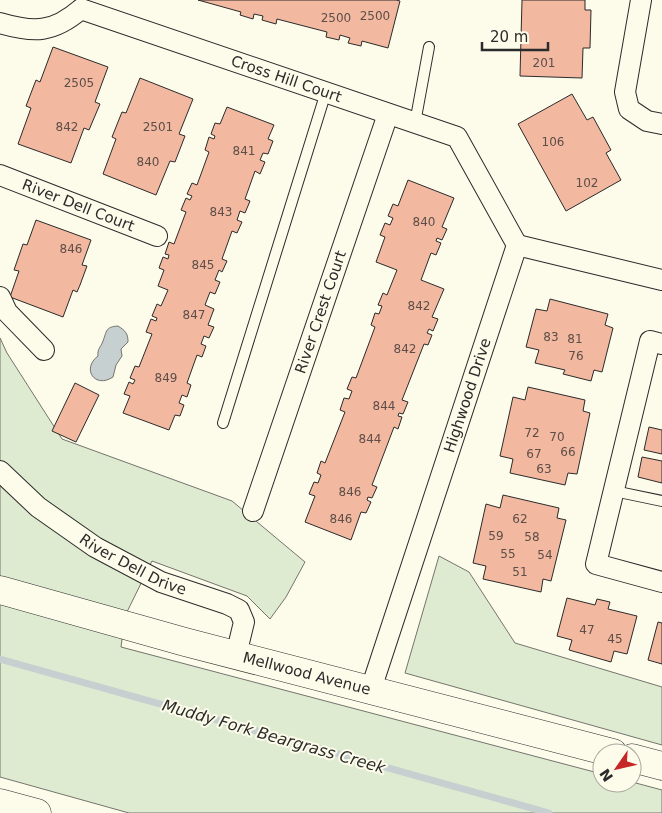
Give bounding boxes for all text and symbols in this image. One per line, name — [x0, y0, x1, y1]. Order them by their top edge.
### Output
house number: 2500 — [360, 9, 390, 23]
house number: 2500 — [321, 11, 351, 25]
scale bar — [482, 20, 548, 52]
text: 20 m — [490, 28, 528, 46]
street label: Cross Hill Court — [229, 52, 344, 106]
house number: 201 — [533, 56, 555, 70]
house number: 2505 — [64, 76, 94, 90]
house number: 842 — [56, 120, 78, 134]
house number: 2501 — [143, 120, 173, 134]
house number: 106 — [542, 135, 564, 149]
house number: 841 — [233, 144, 255, 158]
house number: 840 — [137, 155, 159, 169]
street label: River Dell Court — [20, 176, 137, 235]
house number: 102 — [576, 176, 598, 190]
house number: 843 — [210, 205, 232, 219]
house number: 840 — [413, 215, 435, 229]
house number: 846 — [60, 242, 82, 256]
street label: River Crest Court — [291, 248, 350, 376]
house number: 845 — [192, 258, 214, 272]
house number: 842 — [408, 299, 430, 313]
house number: 847 — [183, 308, 205, 322]
house number: 83 — [543, 330, 559, 344]
house number: 81 — [567, 332, 583, 346]
street label: Highwood Drive — [440, 336, 495, 455]
house number: 842 — [394, 342, 416, 356]
house number: 76 — [568, 349, 584, 363]
house number: 849 — [155, 371, 177, 385]
house number: 844 — [373, 399, 395, 413]
house number: 72 — [524, 426, 540, 440]
house number: 70 — [549, 430, 565, 444]
house number: 844 — [359, 432, 381, 446]
house number: 66 — [560, 445, 576, 459]
house number: 67 — [526, 447, 542, 461]
house number: 63 — [536, 462, 552, 476]
house number: 846 — [339, 485, 361, 499]
house number: 846 — [330, 512, 352, 526]
house number: 62 — [512, 512, 528, 526]
house number: 59 — [488, 529, 504, 543]
street label: River Dell Drive — [76, 530, 189, 599]
house number: 58 — [524, 530, 540, 544]
house number: 55 — [500, 547, 516, 561]
house number: 54 — [537, 548, 553, 562]
house number: 51 — [512, 565, 528, 579]
house number: 47 — [579, 623, 595, 637]
house number: 45 — [607, 632, 623, 646]
street label: Mellwood Avenue — [241, 648, 373, 699]
water label: Muddy Fork Beargrass Creek — [160, 696, 388, 778]
north arrow — [592, 743, 642, 793]
text: N — [596, 766, 616, 785]

